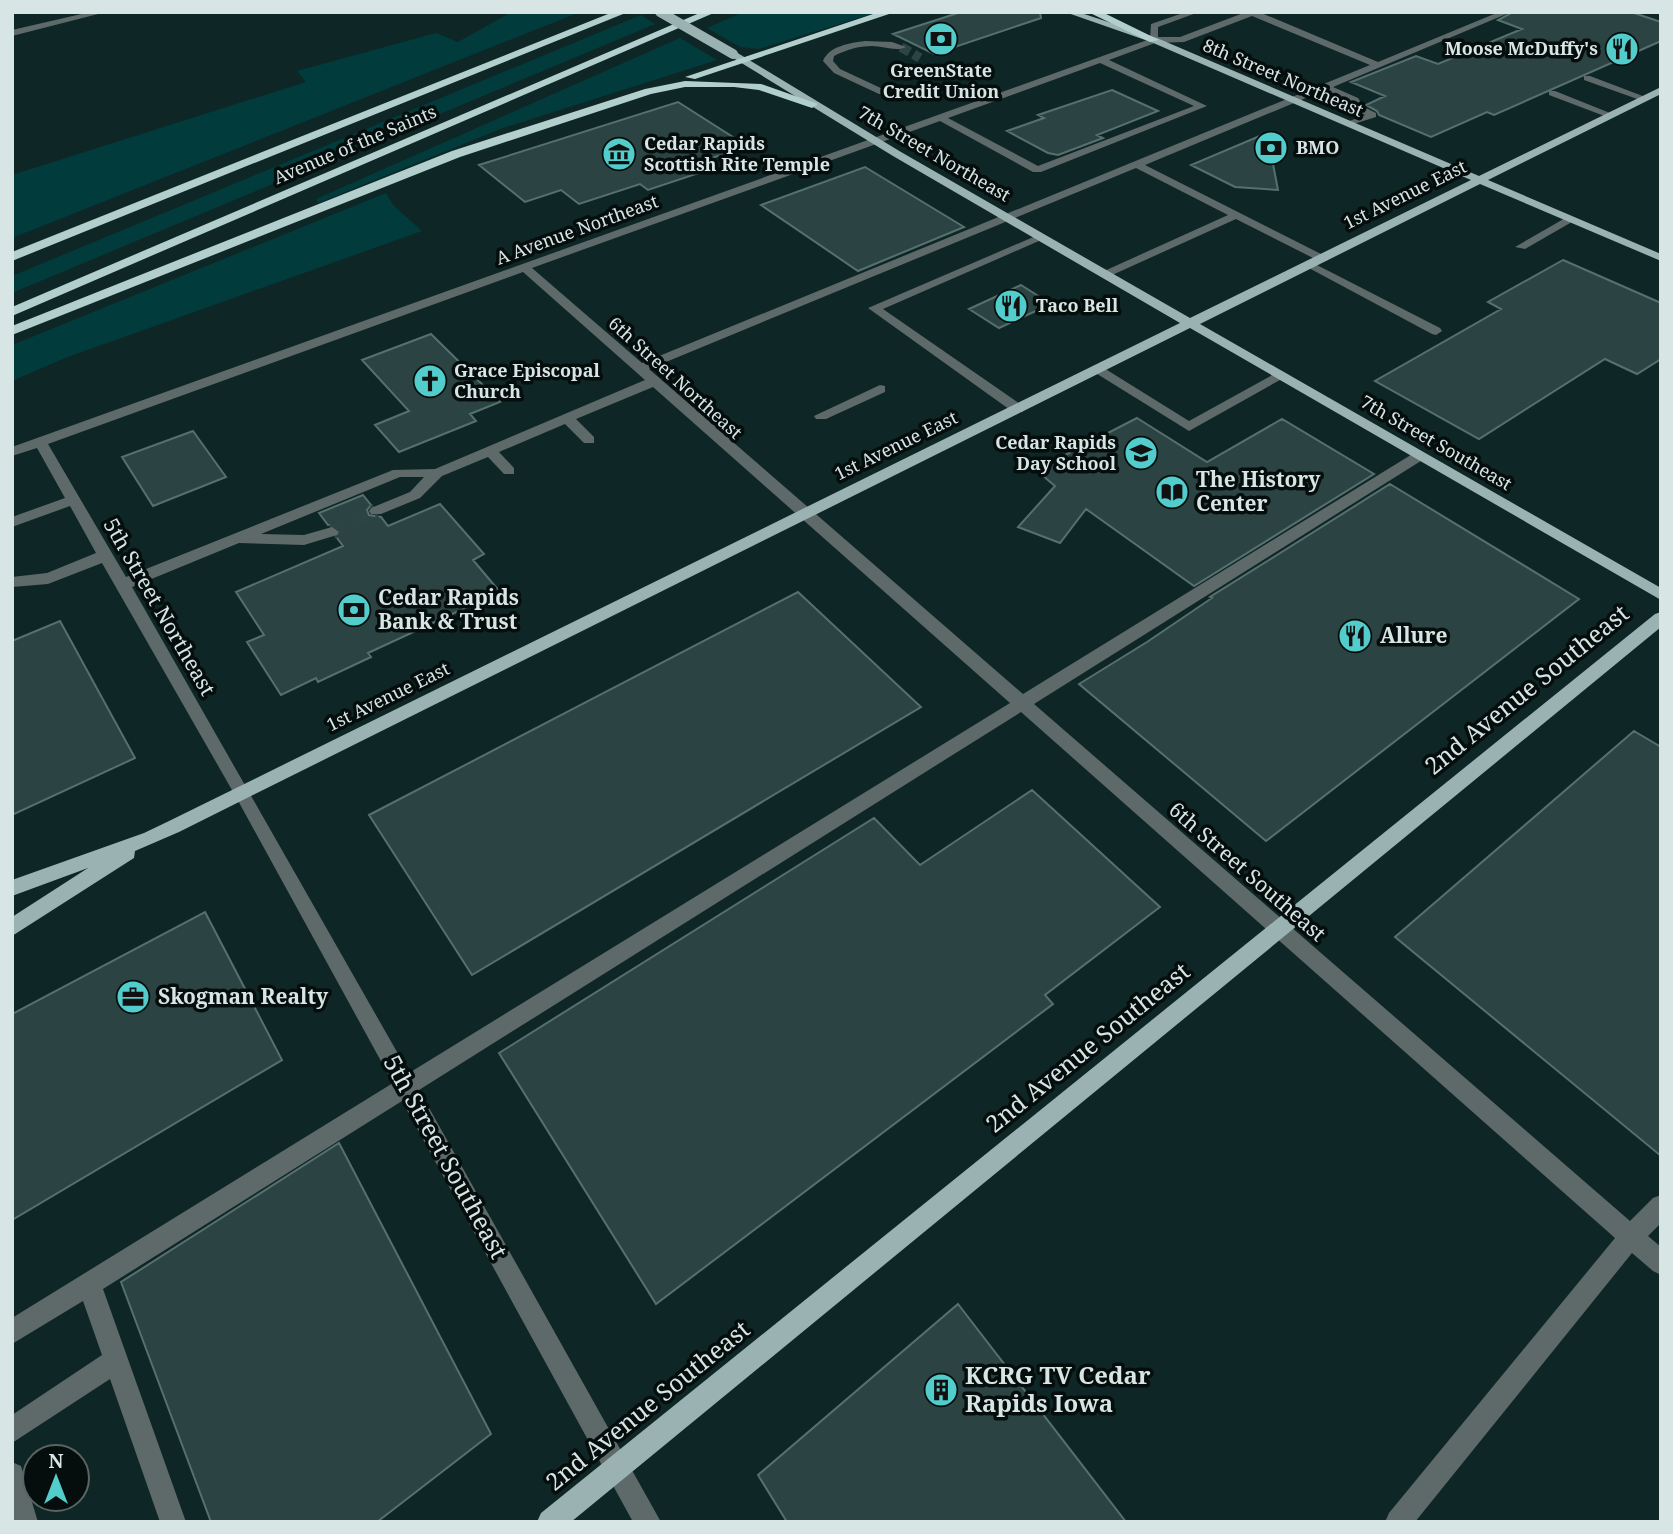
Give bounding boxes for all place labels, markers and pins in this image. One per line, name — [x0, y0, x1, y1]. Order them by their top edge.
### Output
bank icon: GreenState Credit Union — [922, 20, 960, 58]
restaurant icon: Moose McDuffy's — [1603, 30, 1641, 68]
place label: Moose McDuffy's — [1445, 36, 1598, 60]
place label: GreenState Credit Union — [883, 58, 999, 103]
bank icon: BMO — [1252, 129, 1290, 167]
place label: Cedar Rapids Scottish Rite Temple — [644, 131, 830, 176]
museum icon: Cedar Rapids Scottish Rite Temple — [600, 135, 638, 173]
place label: BMO — [1296, 135, 1339, 159]
restaurant icon: Taco Bell — [992, 287, 1030, 325]
place label: Taco Bell — [1036, 293, 1119, 317]
place label: Grace Episcopal Church — [454, 358, 600, 403]
church icon: Grace Episcopal Church — [411, 362, 449, 400]
place label: Cedar Rapids Day School — [995, 430, 1117, 475]
school or university icon: Cedar Rapids Day School — [1122, 434, 1160, 472]
place label: The History Center — [1196, 465, 1321, 517]
library icon: The History Center — [1153, 473, 1191, 511]
place label: Cedar Rapids Bank & Trust — [378, 583, 519, 635]
bank icon: Cedar Rapids Bank & Trust — [335, 591, 373, 629]
restaurant icon: Allure — [1336, 617, 1374, 655]
place label: Allure — [1380, 621, 1448, 649]
office icon: Skogman Realty — [114, 978, 152, 1016]
place label: Skogman Realty — [158, 982, 329, 1010]
place label: KCRG TV Cedar Rapids Iowa — [965, 1358, 1151, 1419]
building icon: KCRG TV Cedar Rapids Iowa — [922, 1371, 960, 1409]

